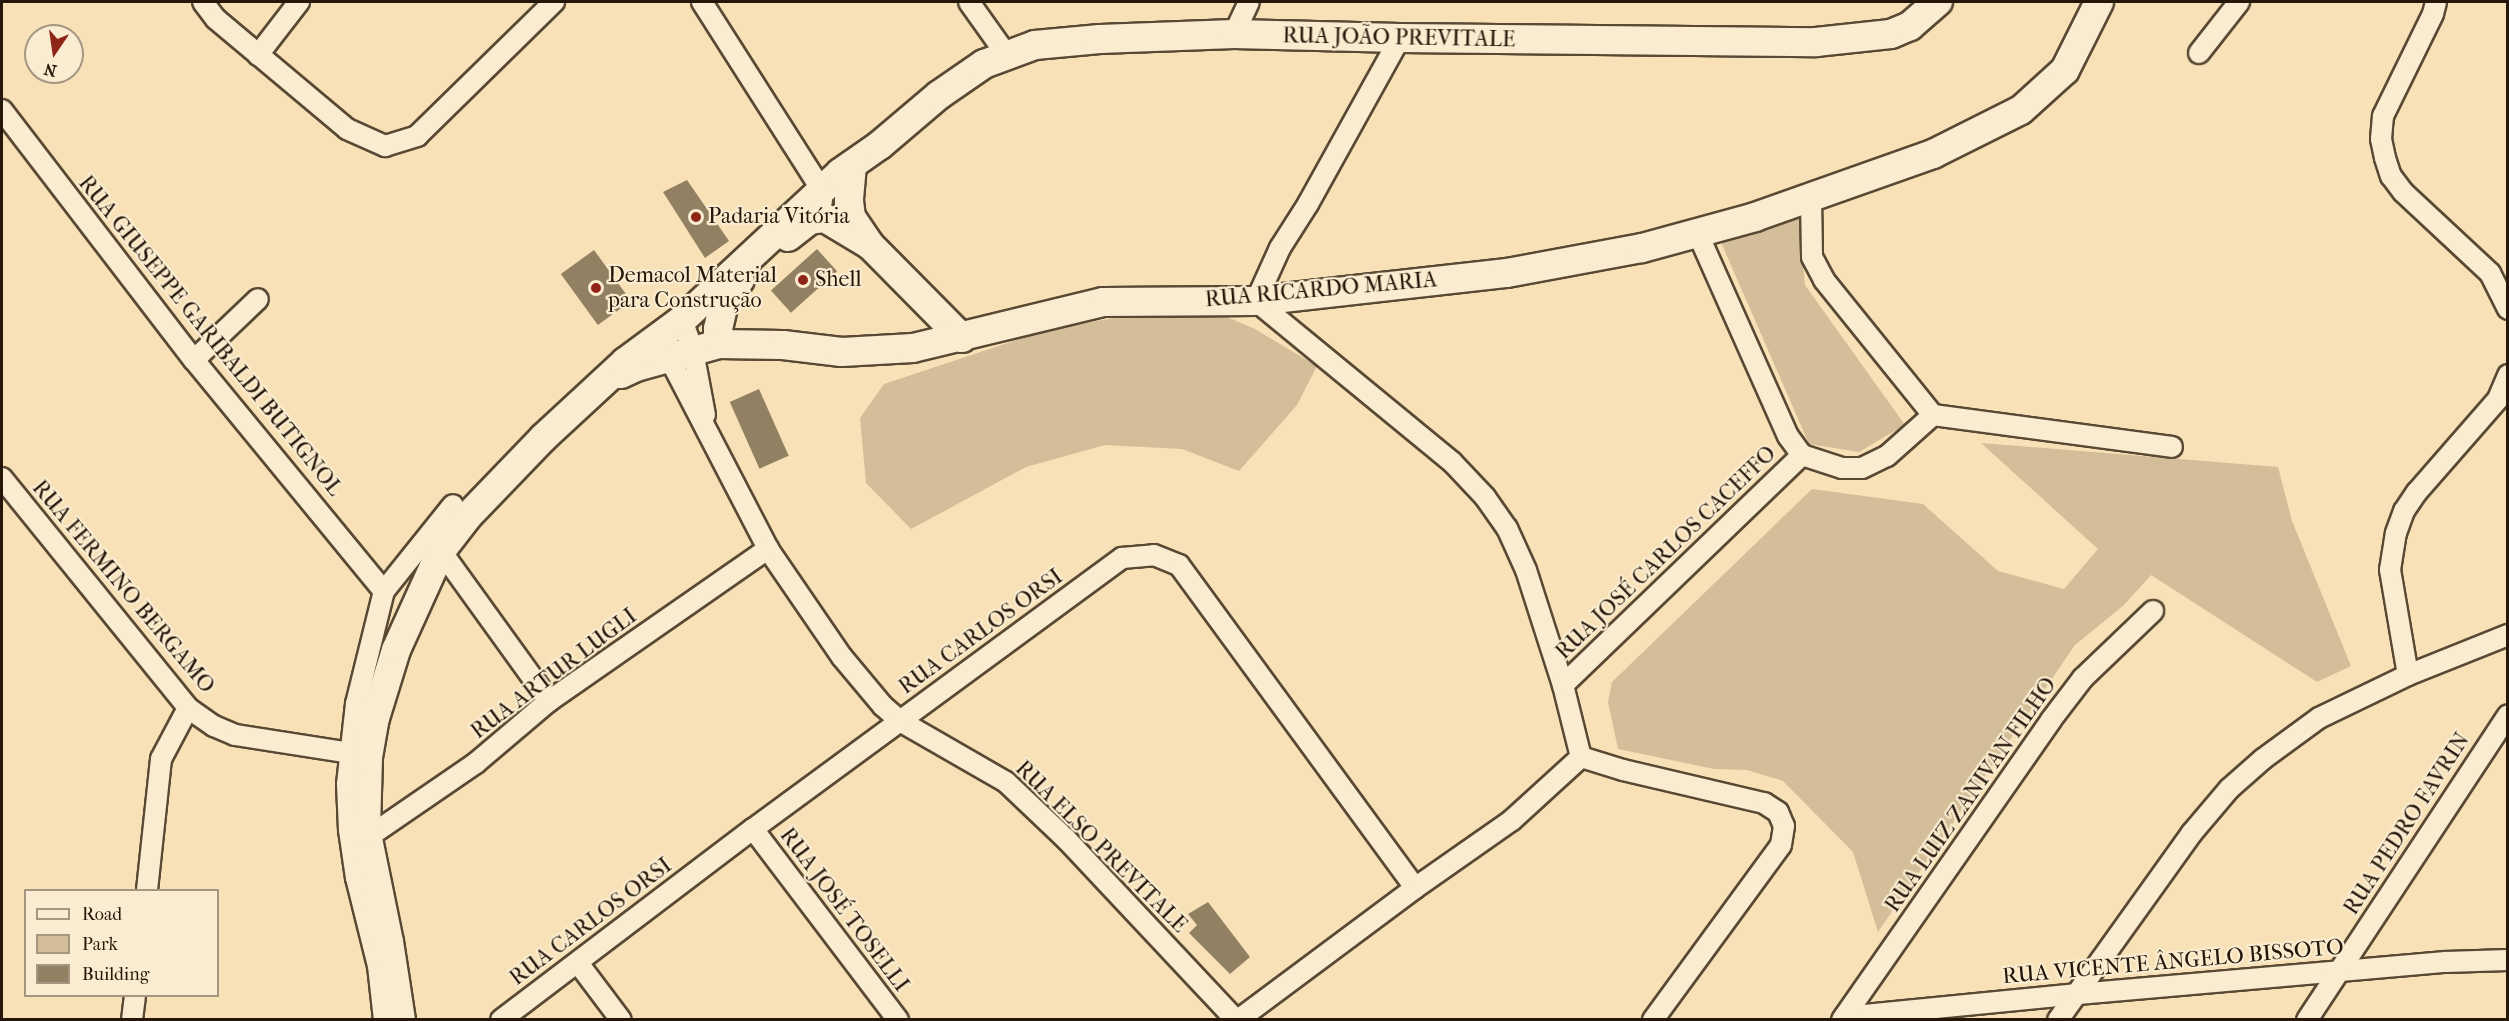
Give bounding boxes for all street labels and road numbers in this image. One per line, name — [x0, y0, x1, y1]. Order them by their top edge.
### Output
street label: RUA JOÃO PREVITALE — [1282, 23, 1516, 53]
street label: RUA GIUSEPPE GARIBALDI BUTIGNOL — [72, 171, 348, 501]
street label: RUA RICARDO MARIA — [1204, 267, 1438, 313]
street label: RUA JOSÉ CARLOS CACEFFO — [1550, 441, 1782, 665]
street label: RUA FERMINO BERGAMO — [26, 475, 220, 699]
street label: RUA CARLOS ORSI — [894, 564, 1068, 700]
street label: RUA ARTUR LUGLI — [466, 603, 642, 745]
street label: RUA LUIZ ZANIVAN FILHO — [1880, 672, 2062, 918]
street label: RUA PEDRO FAVRIN — [2338, 728, 2476, 920]
street label: RUA ELSO PREVITALE — [1010, 756, 1192, 938]
street label: RUA JOSÉ TOSELLI — [774, 823, 914, 997]
street label: RUA CARLOS ORSI — [505, 852, 677, 992]
street label: RUA VICENTE ÂNGELO BISSOTO — [2001, 934, 2345, 990]

